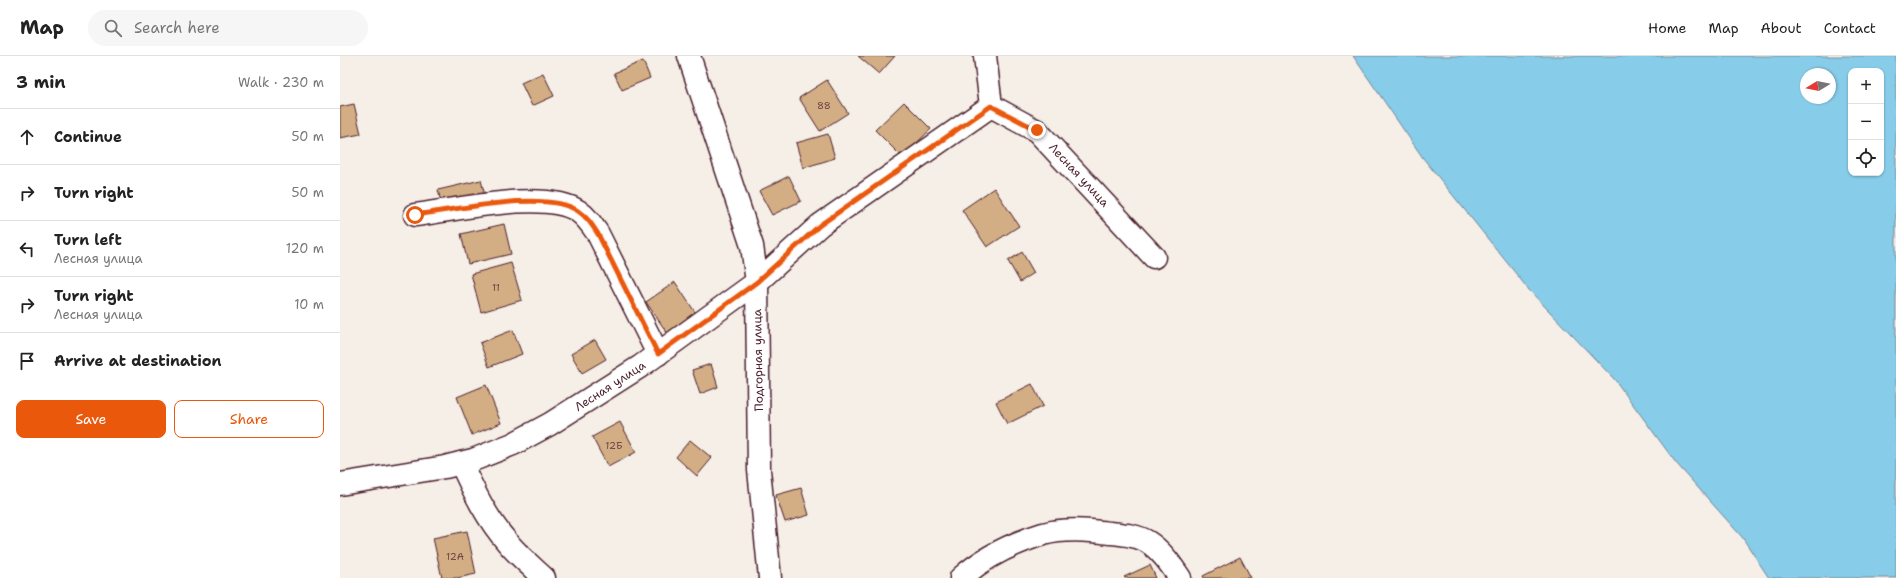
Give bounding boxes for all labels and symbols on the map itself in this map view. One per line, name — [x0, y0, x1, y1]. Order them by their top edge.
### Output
north arrow — [1800, 68, 1836, 104]
house number: 88 — [817, 99, 831, 112]
route end — [1028, 121, 1046, 139]
street label: Лесная улица — [1045, 140, 1113, 211]
route start — [406, 206, 424, 224]
house number: 11 — [492, 281, 500, 294]
street label: Подгорная улица — [749, 308, 767, 411]
street label: Лесная улица — [571, 357, 649, 415]
house number: 12Б — [605, 439, 623, 452]
house number: 12А — [446, 550, 464, 563]

